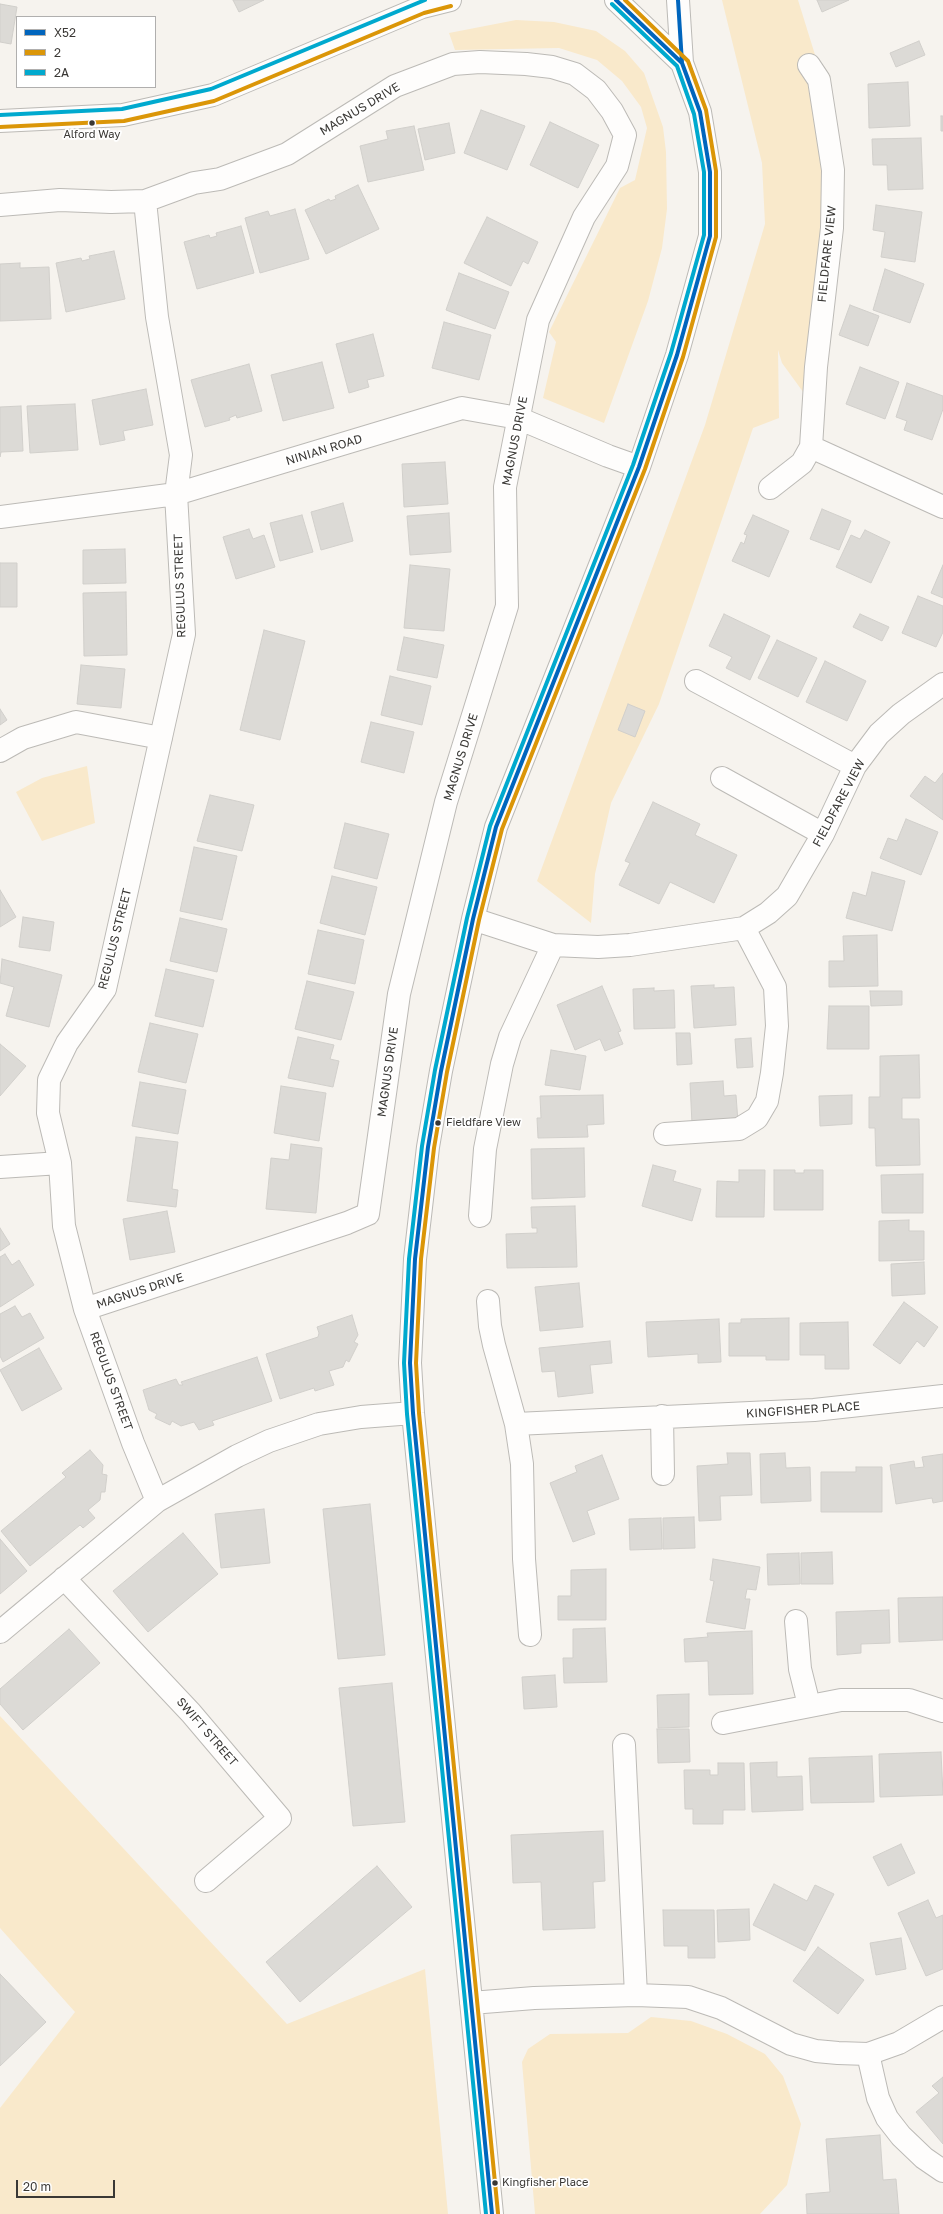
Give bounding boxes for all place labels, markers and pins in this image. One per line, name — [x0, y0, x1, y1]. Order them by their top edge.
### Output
marker: Alford Way — [87, 118, 97, 128]
place label: Alford Way — [64, 128, 120, 142]
place label: Fieldfare View — [446, 1116, 521, 1130]
marker: Fieldfare View — [433, 1118, 443, 1128]
place label: Kingfisher Place — [502, 2176, 588, 2190]
marker: Kingfisher Place — [490, 2178, 500, 2188]

